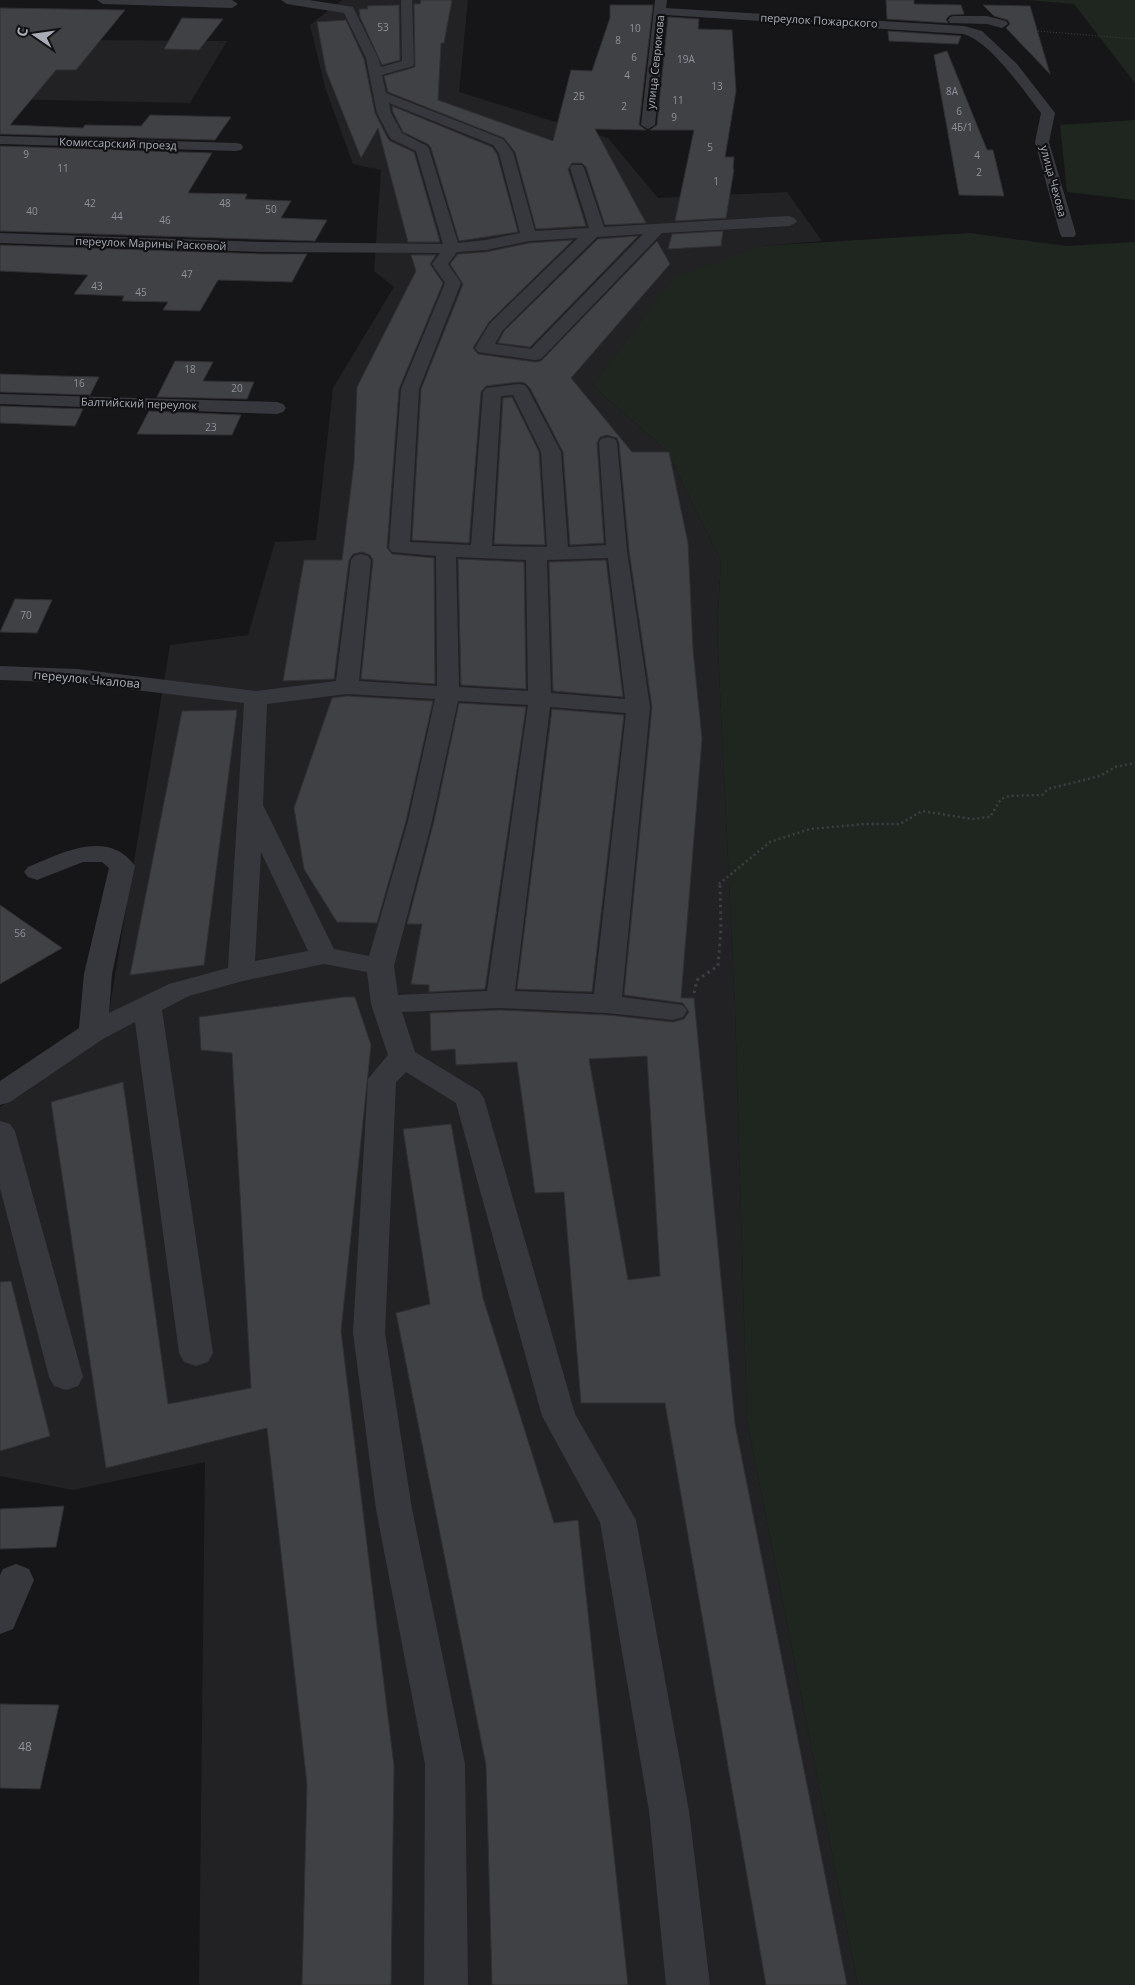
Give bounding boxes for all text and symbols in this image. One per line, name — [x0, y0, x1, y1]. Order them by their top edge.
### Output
street label: переулок Пожарского — [760, 9, 878, 31]
north arrow — [10, 10, 60, 60]
street label: улица Севрюкова — [643, 14, 667, 110]
house number: 53 — [377, 20, 389, 34]
house number: 10 — [629, 21, 641, 35]
text: С — [12, 25, 32, 38]
house number: 8 — [615, 33, 621, 47]
house number: 6 — [631, 50, 637, 64]
house number: 19А — [677, 52, 696, 66]
house number: 4 — [624, 68, 630, 82]
house number: 13 — [711, 79, 723, 93]
house number: 8А — [946, 84, 959, 98]
house number: 2Б — [573, 89, 585, 103]
house number: 11 — [672, 93, 684, 107]
house number: 2 — [621, 99, 627, 113]
house number: 6 — [956, 104, 962, 118]
house number: 9 — [671, 110, 677, 124]
house number: 4Б/1 — [951, 120, 973, 134]
street label: Комиссарский проезд — [59, 133, 178, 153]
house number: 5 — [707, 140, 713, 154]
street label: улица Чехова — [1037, 144, 1071, 218]
house number: 9 — [23, 147, 29, 161]
house number: 4 — [974, 148, 980, 162]
house number: 11 — [57, 161, 69, 175]
house number: 2 — [976, 165, 982, 179]
house number: 1 — [713, 174, 719, 188]
house number: 42 — [84, 196, 96, 210]
house number: 48 — [219, 196, 231, 210]
house number: 50 — [265, 202, 277, 216]
house number: 40 — [26, 204, 38, 218]
house number: 44 — [111, 209, 123, 223]
house number: 46 — [159, 213, 171, 227]
street label: переулок Марины Расковой — [75, 233, 227, 253]
house number: 47 — [181, 267, 193, 281]
house number: 43 — [91, 279, 103, 293]
house number: 45 — [135, 285, 147, 299]
house number: 18 — [184, 362, 196, 376]
house number: 16 — [73, 376, 85, 390]
house number: 20 — [231, 381, 243, 395]
street label: Балтийский переулок — [81, 393, 198, 413]
house number: 23 — [205, 420, 217, 434]
house number: 70 — [20, 608, 32, 622]
street label: переулок Чкалова — [33, 666, 141, 692]
house number: 56 — [14, 926, 26, 940]
house number: 48 — [18, 1738, 32, 1755]

